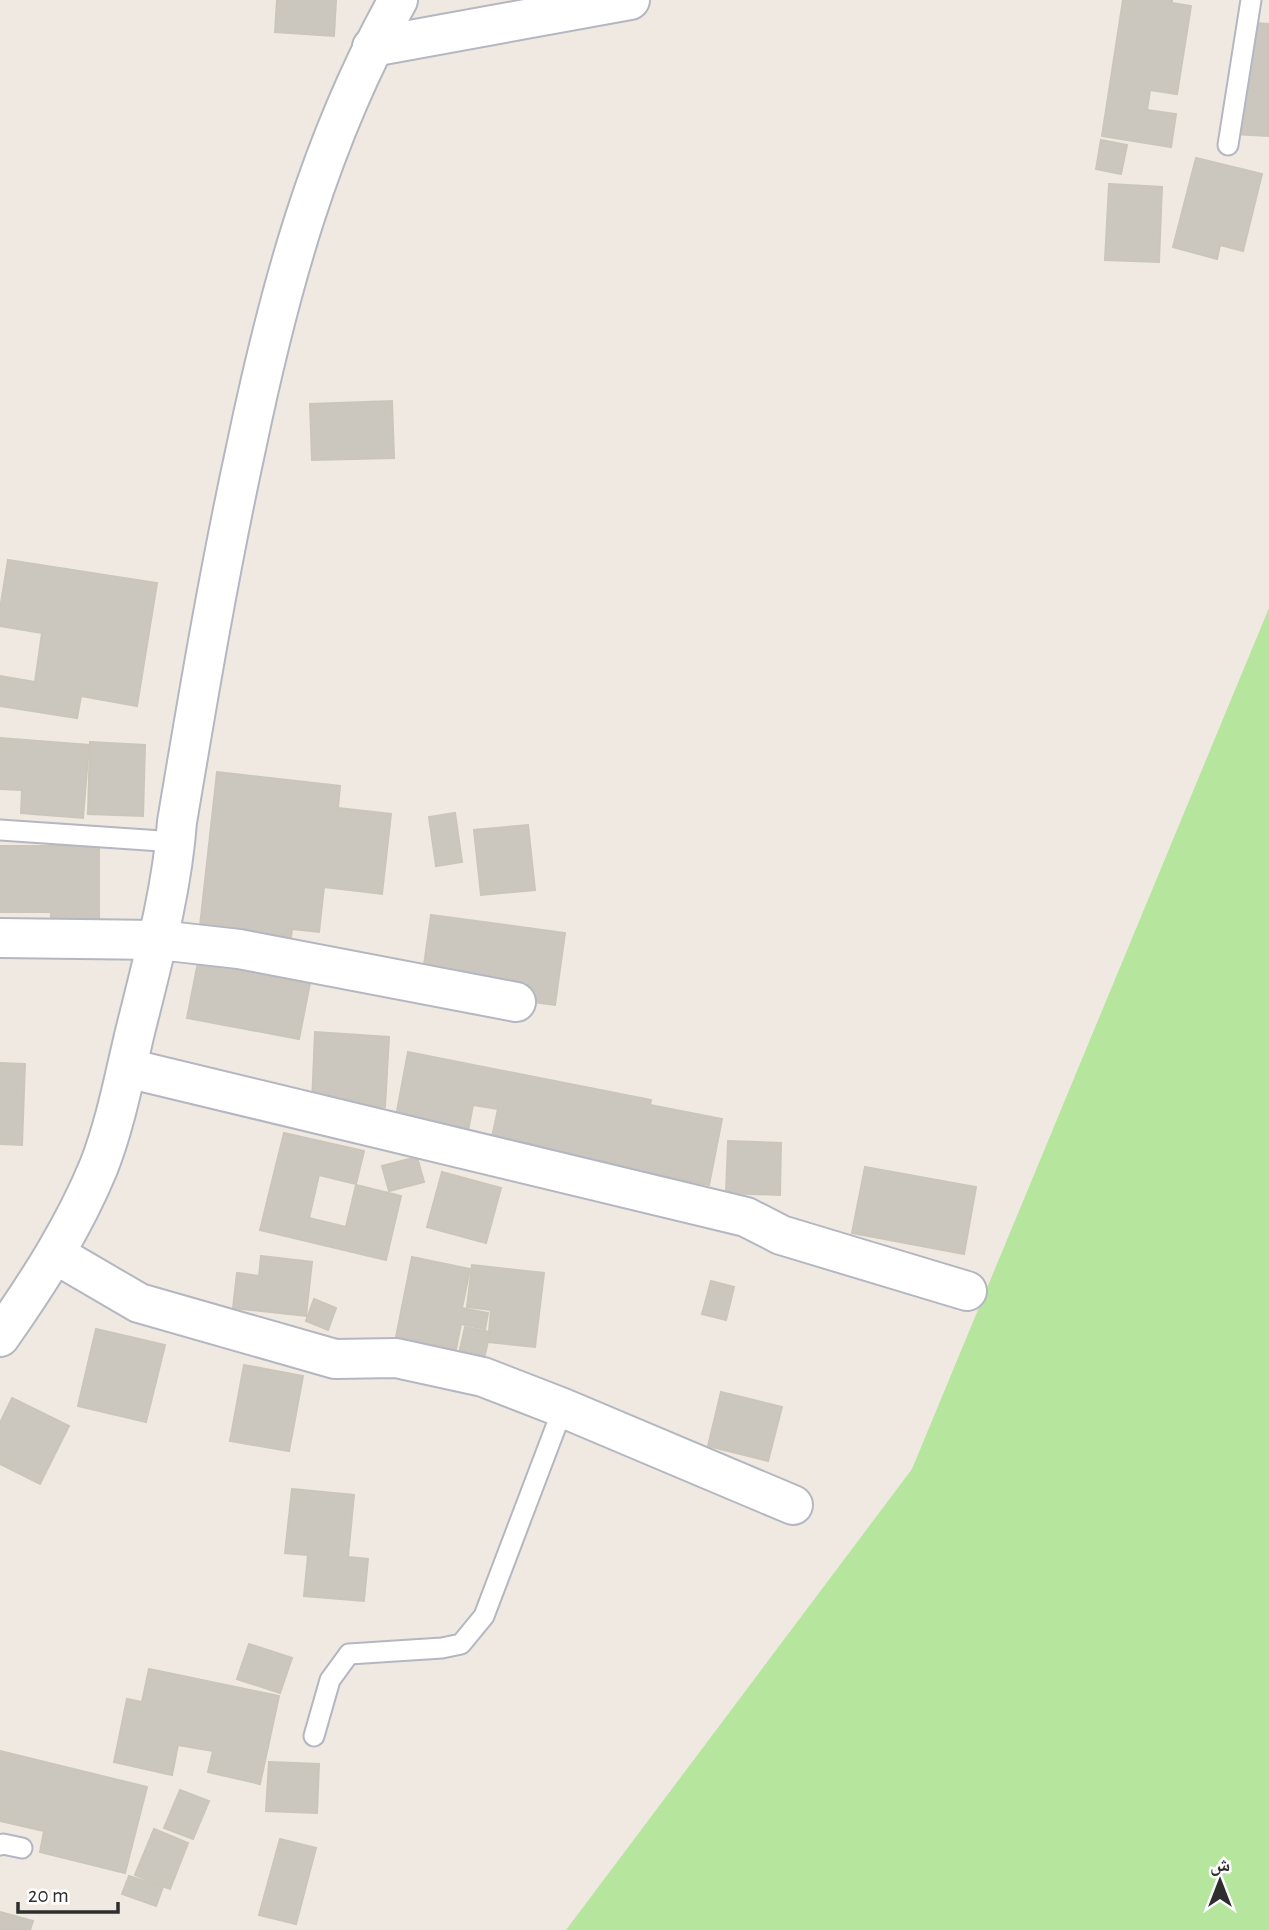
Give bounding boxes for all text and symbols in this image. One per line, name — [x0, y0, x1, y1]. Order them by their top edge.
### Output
north arrow — [1185, 1846, 1255, 1916]
text: ش — [1210, 1856, 1230, 1876]
scale bar — [18, 1870, 117, 1914]
text: 20 m — [28, 1885, 69, 1906]

